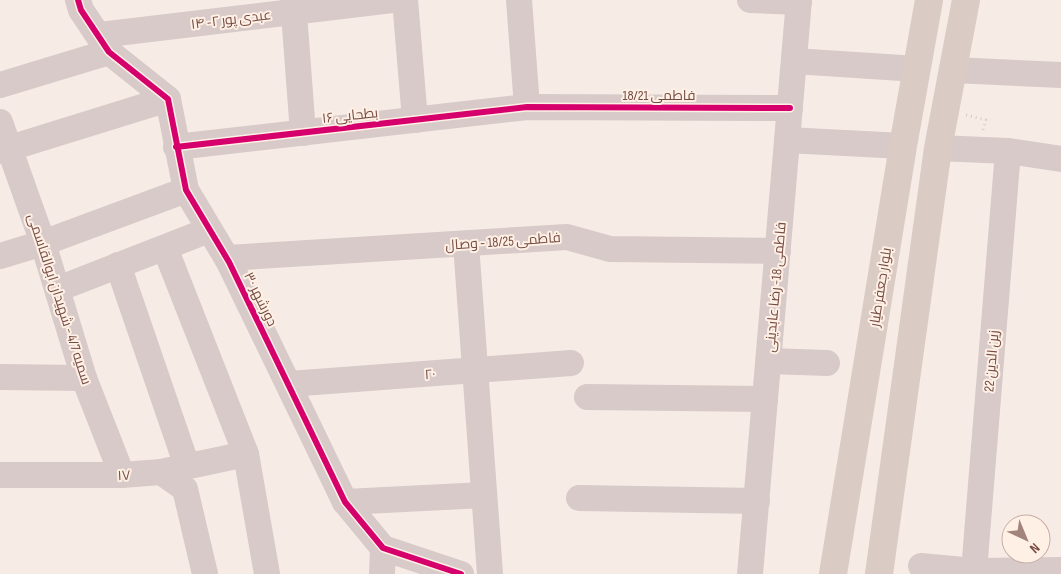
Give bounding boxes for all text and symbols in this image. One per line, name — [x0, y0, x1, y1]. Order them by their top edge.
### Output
street label: عبدی پور ۲- ۱۴ — [190, 6, 272, 34]
street label: فاطمی 18/21 — [623, 87, 695, 104]
street label: بطحایی ۱۶ — [321, 104, 379, 127]
street label: سمیه 4/7 - شهیدان ابوالقاسمی — [24, 212, 95, 387]
street label: فاطمی 18- رضا عابدینی — [761, 221, 790, 353]
street label: فاطمی 18/25 - وصال — [445, 229, 561, 254]
street label: بلوار جعفر طیار — [866, 246, 895, 329]
street label: دورشهر ۳۰ — [240, 269, 281, 329]
street label: زین الدین 22 — [980, 329, 1003, 393]
street label: ۲۰ — [424, 366, 436, 383]
street label: ۱۷ — [117, 467, 131, 484]
north arrow — [1001, 514, 1051, 564]
text: N — [1026, 539, 1043, 557]

